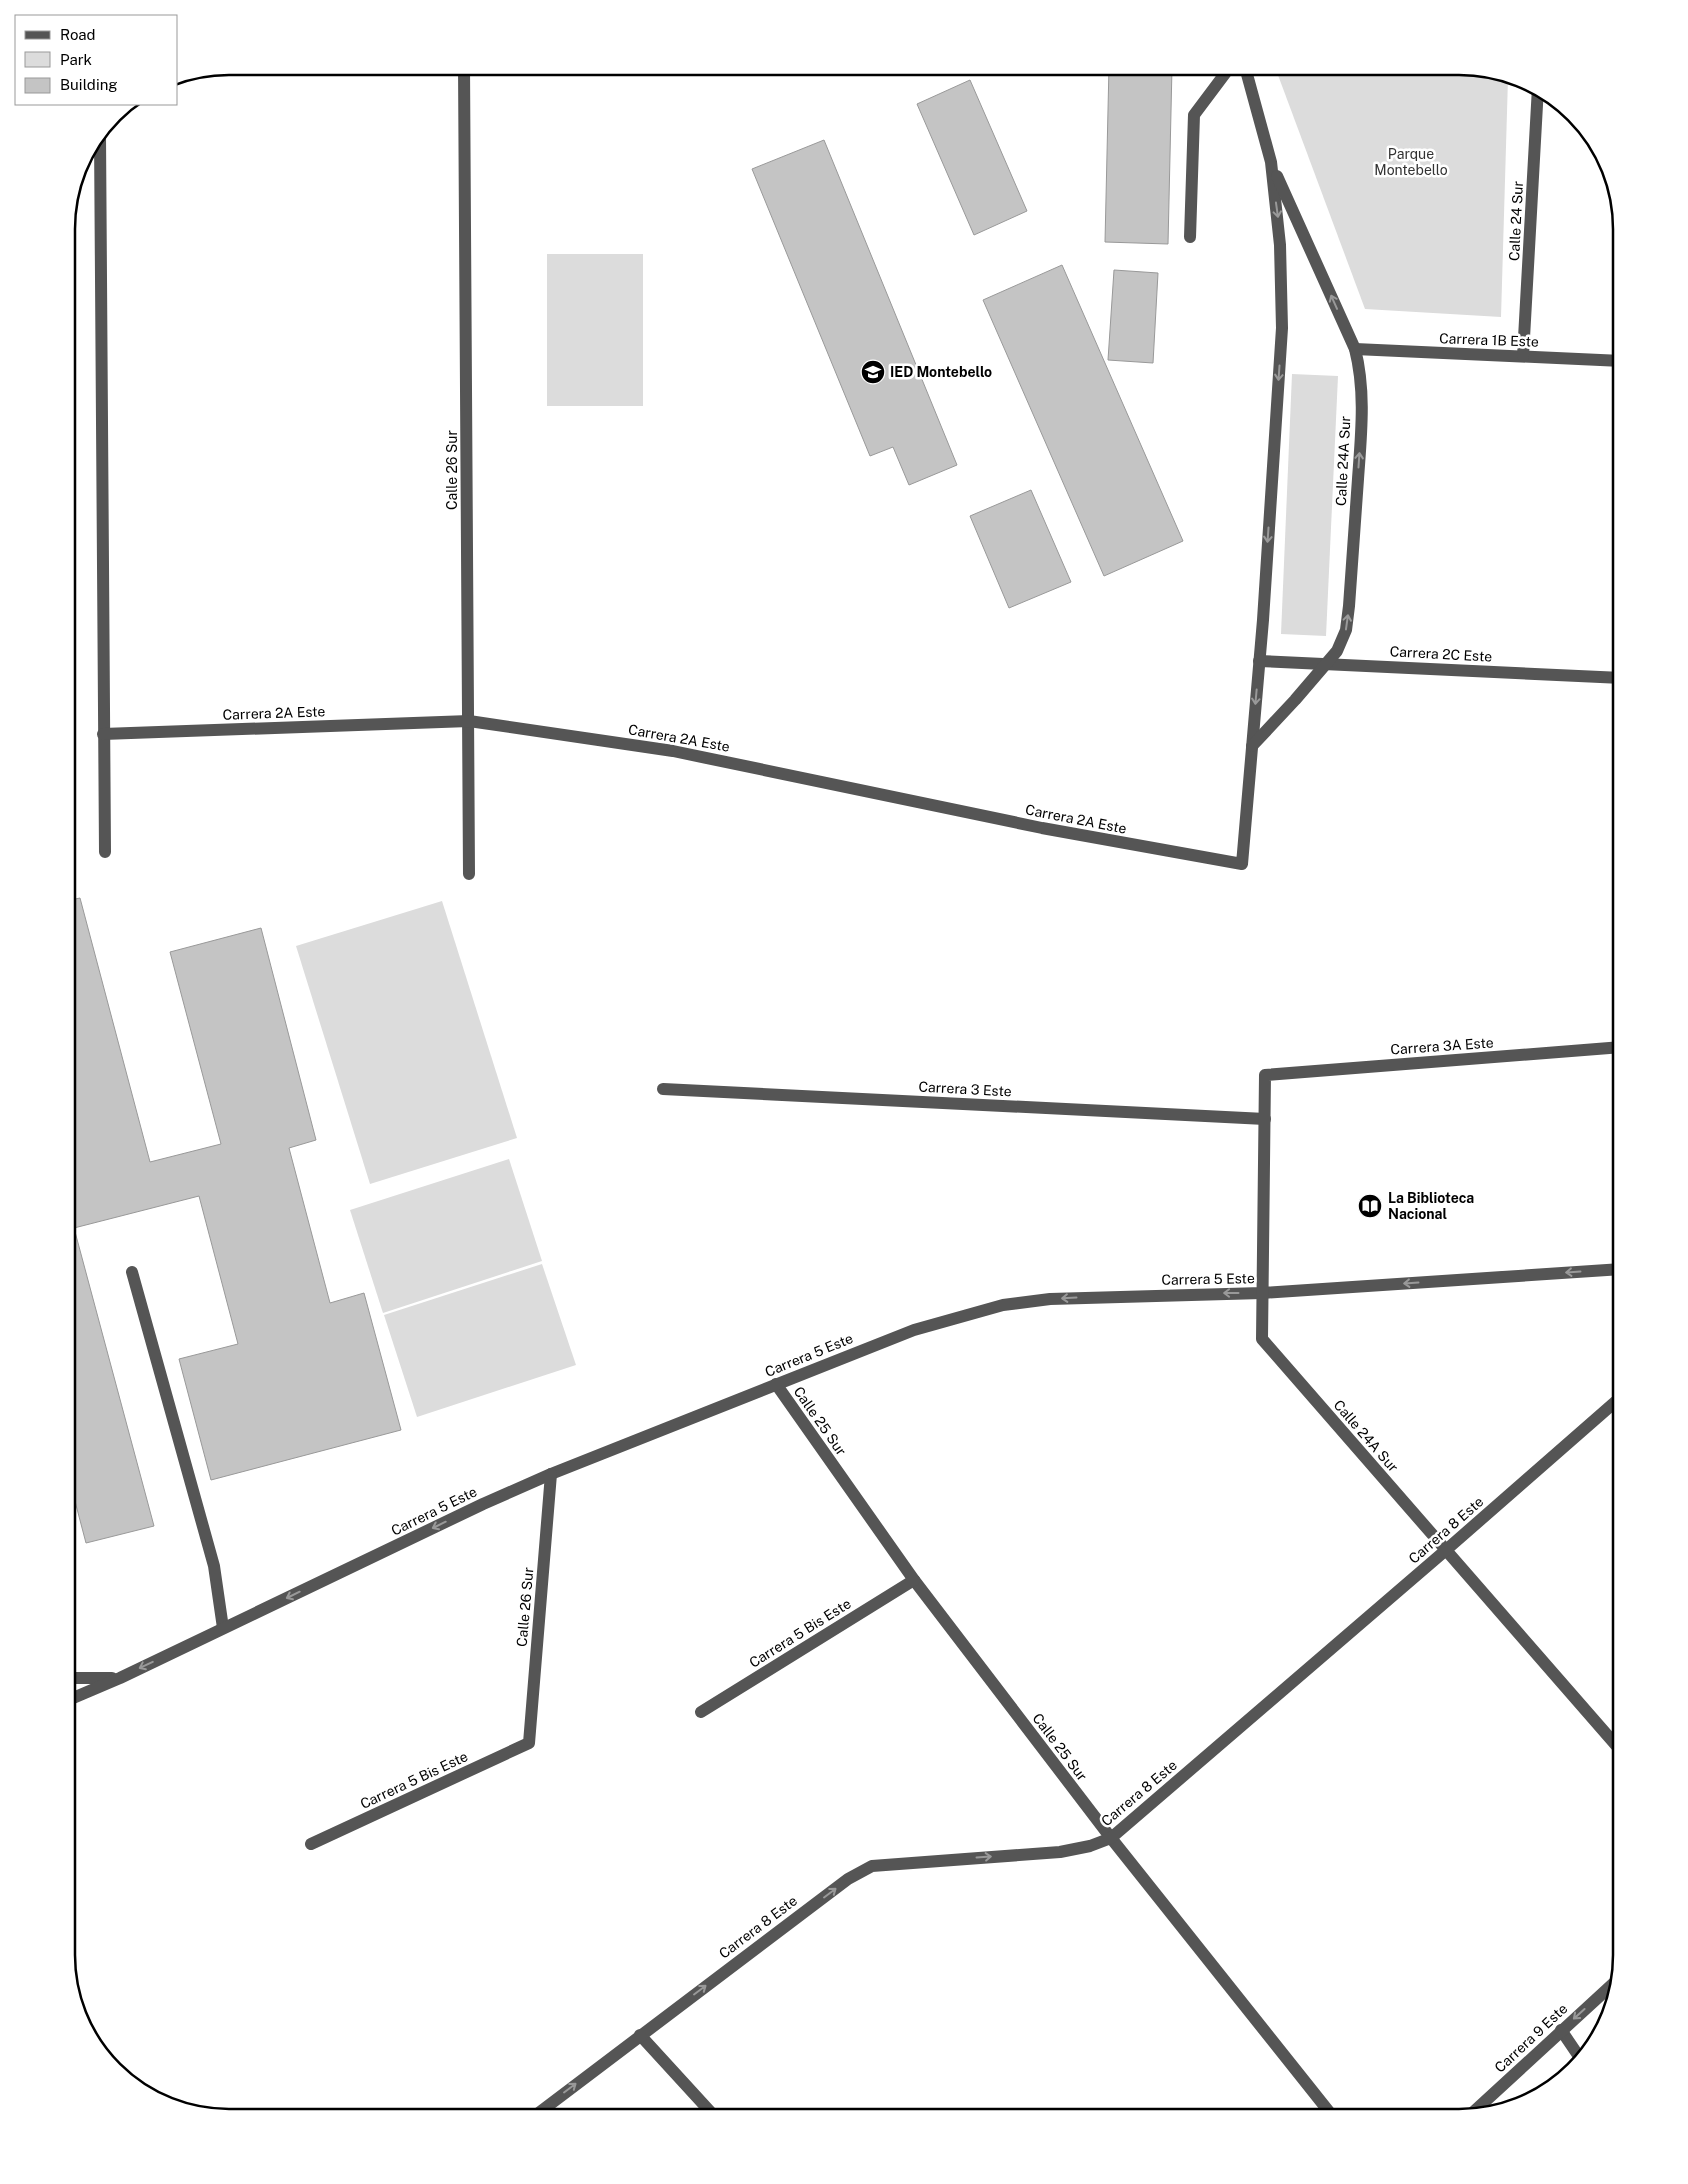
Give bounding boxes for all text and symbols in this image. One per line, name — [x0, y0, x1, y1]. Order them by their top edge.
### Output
legend — [15, 15, 178, 105]
text: Road — [60, 26, 96, 43]
text: Park — [60, 51, 92, 68]
text: Building — [60, 76, 118, 93]
park label: Parque Montebello — [1374, 146, 1448, 178]
street label: Calle 24 Sur — [1506, 181, 1526, 261]
one-way arrow — [1272, 202, 1282, 218]
one-way arrow — [1328, 295, 1338, 310]
street label: Carrera 1B Este — [1439, 330, 1539, 350]
school or university icon: IED Montebello — [860, 359, 886, 385]
place label: IED Montebello — [890, 364, 992, 380]
one-way arrow — [1274, 364, 1283, 380]
street label: Calle 24A Sur — [1333, 416, 1353, 506]
street label: Calle 26 Sur — [444, 430, 460, 510]
one-way arrow — [1355, 452, 1364, 468]
one-way arrow — [1264, 527, 1273, 543]
one-way arrow — [1342, 614, 1352, 630]
street label: Carrera 2C Este — [1389, 643, 1493, 665]
one-way arrow — [1251, 689, 1261, 705]
street label: Carrera 2A Este — [222, 703, 326, 723]
street label: Carrera 2A Este — [627, 721, 731, 755]
street label: Carrera 2A Este — [1024, 801, 1128, 837]
street label: Carrera 3A Este — [1390, 1034, 1494, 1058]
street label: Carrera 3 Este — [918, 1079, 1012, 1099]
place label: La Biblioteca Nacional — [1388, 1190, 1474, 1222]
library icon: La Biblioteca Nacional — [1357, 1193, 1383, 1219]
one-way arrow — [1565, 1267, 1581, 1277]
street label: Carrera 5 Este — [1161, 1270, 1255, 1288]
one-way arrow — [1403, 1278, 1419, 1287]
one-way arrow — [1224, 1288, 1240, 1298]
one-way arrow — [1061, 1293, 1078, 1303]
street label: Carrera 5 Este — [763, 1330, 855, 1380]
street label: Calle 25 Sur — [790, 1384, 850, 1458]
street label: Calle 24A Sur — [1330, 1397, 1402, 1475]
street label: Carrera 5 Este — [388, 1483, 480, 1539]
street label: Carrera 8 Este — [1405, 1493, 1487, 1567]
one-way arrow — [432, 1521, 447, 1530]
street label: Calle 26 Sur — [514, 1566, 536, 1648]
one-way arrow — [286, 1591, 301, 1601]
street label: Carrera 5 Bis Este — [746, 1595, 854, 1671]
one-way arrow — [139, 1661, 154, 1670]
street label: Calle 25 Sur — [1029, 1710, 1091, 1784]
street label: Carrera 5 Bis Este — [358, 1748, 470, 1812]
street label: Carrera 8 Este — [1098, 1757, 1180, 1829]
one-way arrow — [976, 1853, 992, 1862]
one-way arrow — [823, 1887, 836, 1898]
street label: Carrera 8 Este — [716, 1892, 800, 1962]
one-way arrow — [693, 1985, 707, 1995]
street label: Carrera 9 Este — [1491, 2000, 1571, 2076]
one-way arrow — [1572, 2009, 1585, 2020]
one-way arrow — [564, 2083, 577, 2094]

